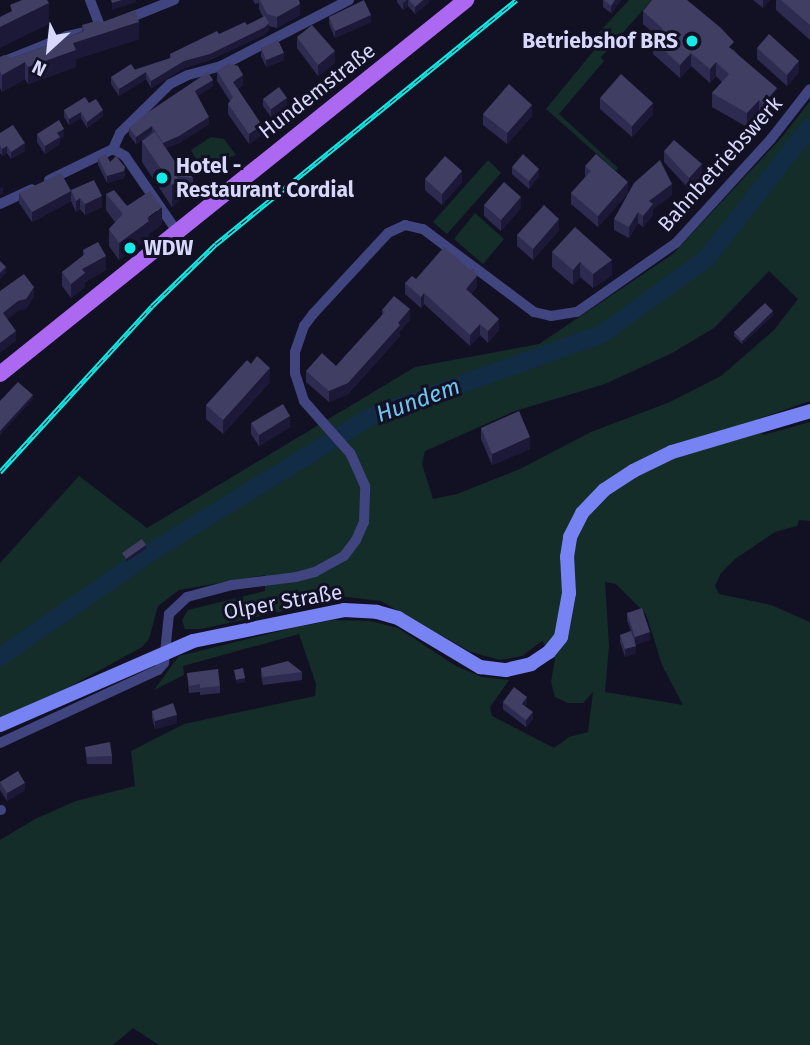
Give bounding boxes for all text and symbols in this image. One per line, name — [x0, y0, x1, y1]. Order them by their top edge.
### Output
north arrow — [14, 14, 84, 84]
place label: Betriebshof BRS — [522, 28, 678, 54]
marker: Betriebshof BRS — [684, 33, 700, 49]
street label: Hundemstraße — [254, 38, 380, 144]
text: N — [28, 55, 50, 81]
street label: Bahnbetriebswerk — [653, 91, 787, 237]
place label: Hotel - Restaurant Cordial — [176, 153, 354, 203]
marker: Hotel - Restaurant Cordial — [154, 170, 170, 186]
place label: WDW — [144, 235, 193, 261]
marker: WDW — [122, 240, 138, 256]
water label: Hundem — [372, 372, 464, 428]
street label: Olper Straße — [222, 579, 344, 625]

